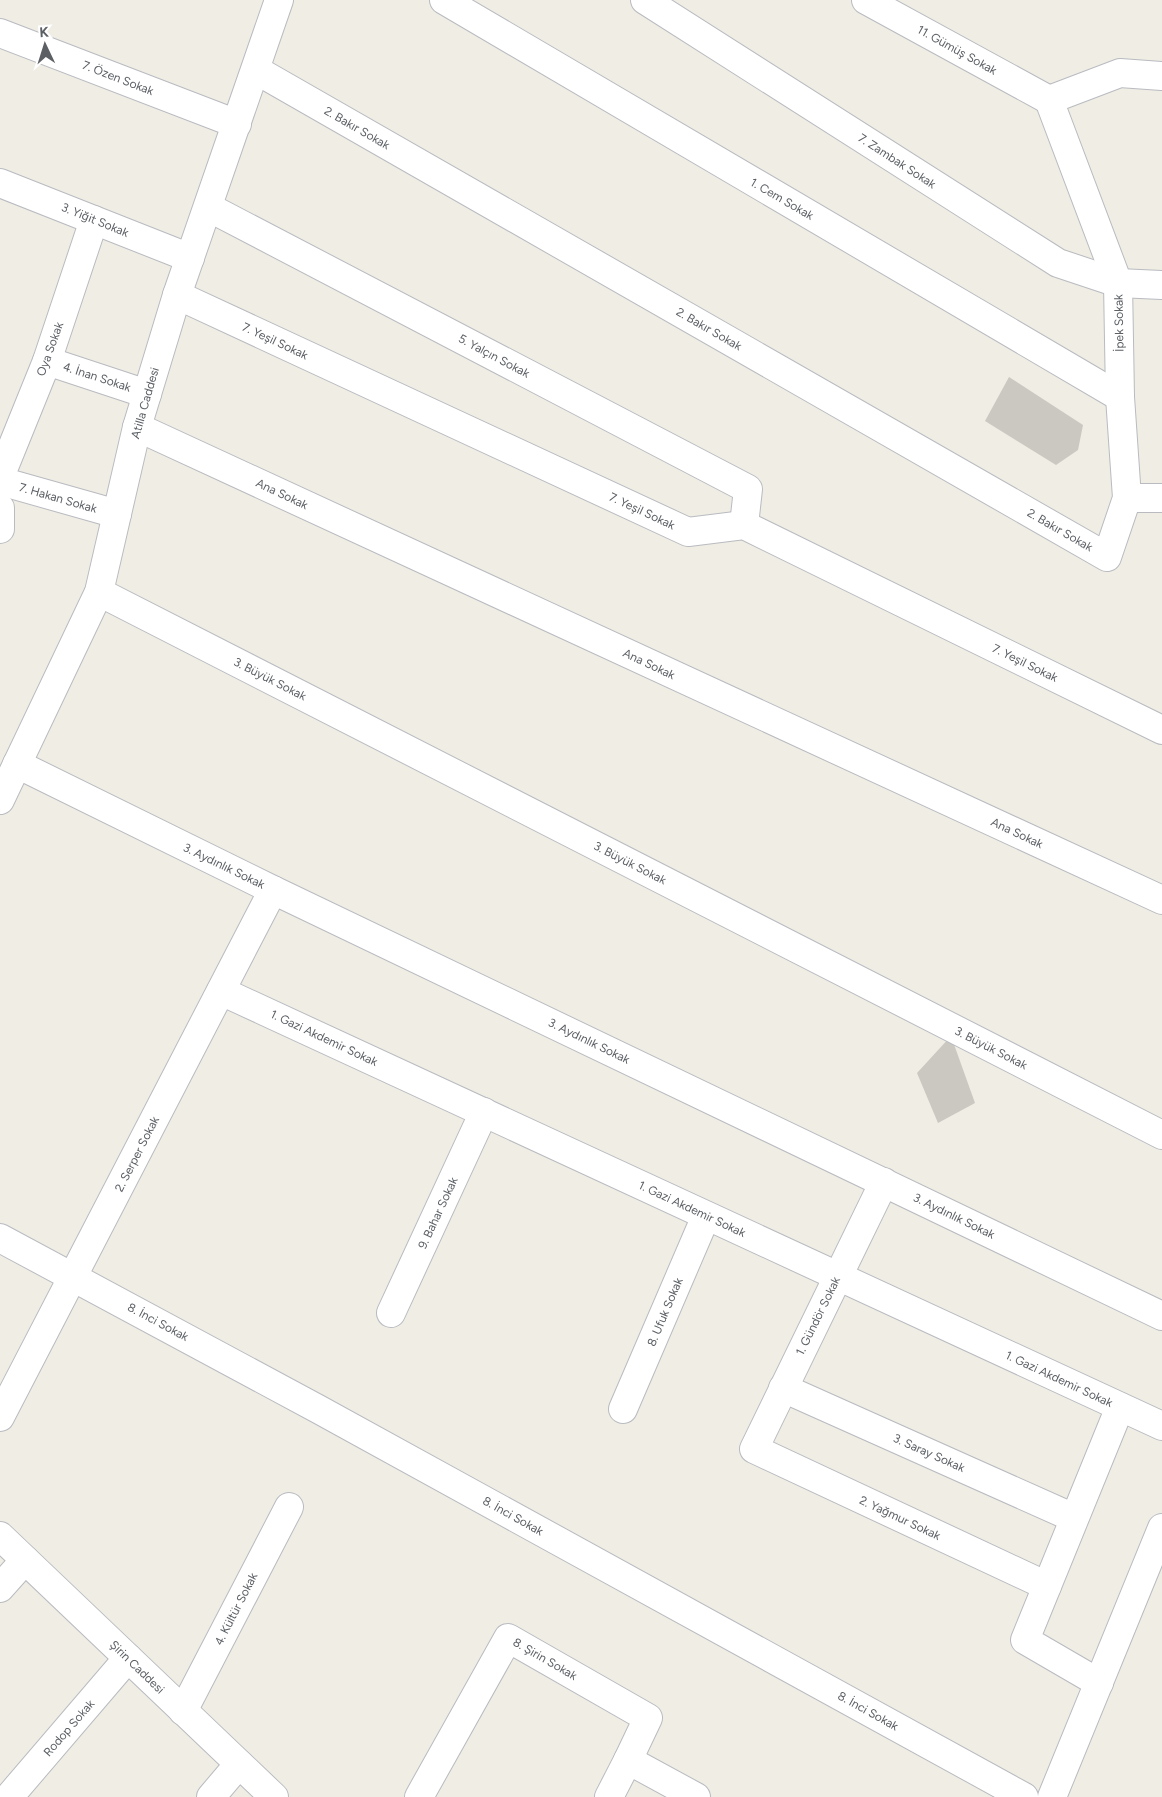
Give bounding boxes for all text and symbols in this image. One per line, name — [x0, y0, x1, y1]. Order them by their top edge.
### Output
north arrow — [20, 20, 70, 70]
street label: 11. Gümüş Sokak — [915, 22, 999, 78]
text: K — [39, 24, 50, 41]
street label: 7. Özen Sokak — [80, 58, 156, 98]
street label: 2. Bakır Sokak — [322, 104, 392, 152]
street label: 7. Zambak Sokak — [856, 131, 939, 191]
street label: 1. Cem Sokak — [748, 175, 816, 223]
street label: 3. Yiğit Sokak — [59, 200, 131, 240]
street label: İpek Sokak — [1111, 294, 1127, 352]
street label: 2. Bakır Sokak — [674, 305, 744, 353]
street label: Oya Sokak — [34, 320, 66, 378]
street label: 7. Yeşil Sokak — [240, 320, 310, 362]
street label: 5. Yalçın Sokak — [456, 331, 532, 381]
street label: 4. İnan Sokak — [61, 359, 133, 395]
street label: Atilla Caddesi — [128, 366, 162, 440]
street label: Ana Sokak — [254, 476, 310, 512]
street label: 7. Hakan Sokak — [17, 480, 99, 516]
street label: 7. Yeşil Sokak — [607, 490, 677, 532]
street label: 2. Bakır Sokak — [1025, 506, 1095, 554]
street label: 7. Yeşil Sokak — [990, 641, 1060, 685]
street label: Ana Sokak — [621, 646, 677, 682]
street label: 3. Büyük Sokak — [231, 655, 309, 703]
street label: Ana Sokak — [989, 815, 1045, 851]
street label: 3. Büyük Sokak — [591, 839, 669, 887]
street label: 3. Aydınlık Sokak — [181, 840, 267, 892]
street label: 1. Gazi Akdemir Sokak — [268, 1007, 380, 1069]
street label: 3. Aydınlık Sokak — [546, 1015, 632, 1067]
street label: 3. Büyük Sokak — [952, 1024, 1030, 1072]
street label: 2. Serper Sokak — [112, 1114, 162, 1194]
street label: 9. Bahar Sokak — [415, 1175, 461, 1251]
street label: 1. Gazi Akdemir Sokak — [636, 1178, 748, 1240]
street label: 3. Aydınlık Sokak — [911, 1190, 997, 1242]
street label: 1. Gündör Sokak — [793, 1274, 843, 1358]
street label: 8. Ufuk Sokak — [644, 1275, 686, 1348]
street label: 8. İnci Sokak — [125, 1300, 191, 1344]
street label: 1. Gazi Akdemir Sokak — [1003, 1348, 1115, 1410]
street label: 3. Saray Sokak — [891, 1431, 967, 1475]
street label: 2. Yağmur Sokak — [857, 1493, 943, 1543]
street label: 8. İnci Sokak — [480, 1494, 546, 1538]
street label: 4. Kültür Sokak — [212, 1570, 260, 1648]
street label: 8. Şirin Sokak — [511, 1635, 580, 1683]
street label: Şirin Caddesi — [107, 1638, 167, 1696]
street label: 8. İnci Sokak — [835, 1689, 901, 1733]
street label: Rodop Sokak — [41, 1697, 98, 1759]

